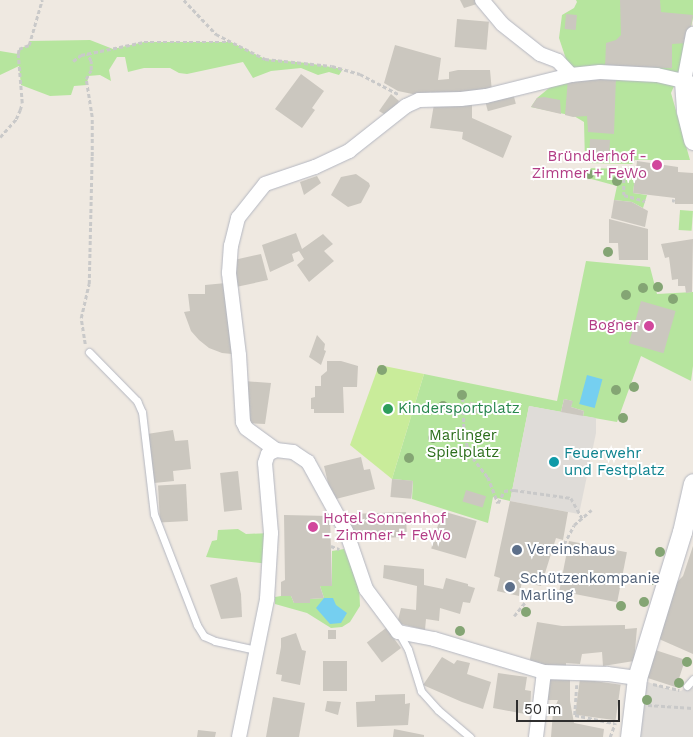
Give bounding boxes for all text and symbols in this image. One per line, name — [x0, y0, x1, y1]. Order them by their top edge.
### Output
place label: Bründlerhof - Zimmer + FeWo — [532, 147, 647, 182]
marker: Bründlerhof - Zimmer + FeWo — [651, 159, 663, 171]
place label: Bogner — [588, 317, 639, 335]
marker: Bogner — [643, 320, 655, 332]
place label: Kindersportplatz — [398, 400, 520, 418]
marker: Kindersportplatz — [382, 403, 394, 415]
park label: Marlinger Spielplatz — [427, 426, 499, 461]
place label: Feuerwehr und Festplatz — [564, 444, 665, 479]
marker: Feuerwehr und Festplatz — [548, 456, 560, 468]
place label: Hotel Sonnenhof - Zimmer + FeWo — [323, 509, 451, 544]
marker: Hotel Sonnenhof - Zimmer + FeWo — [307, 521, 319, 533]
place label: Vereinshaus — [527, 541, 615, 559]
marker: Vereinshaus — [511, 544, 523, 556]
place label: Schützenkompanie Marling — [520, 569, 660, 604]
marker: Schützenkompanie Marling — [504, 581, 516, 593]
scale bar — [518, 690, 622, 722]
text: 50 m — [524, 700, 561, 718]

